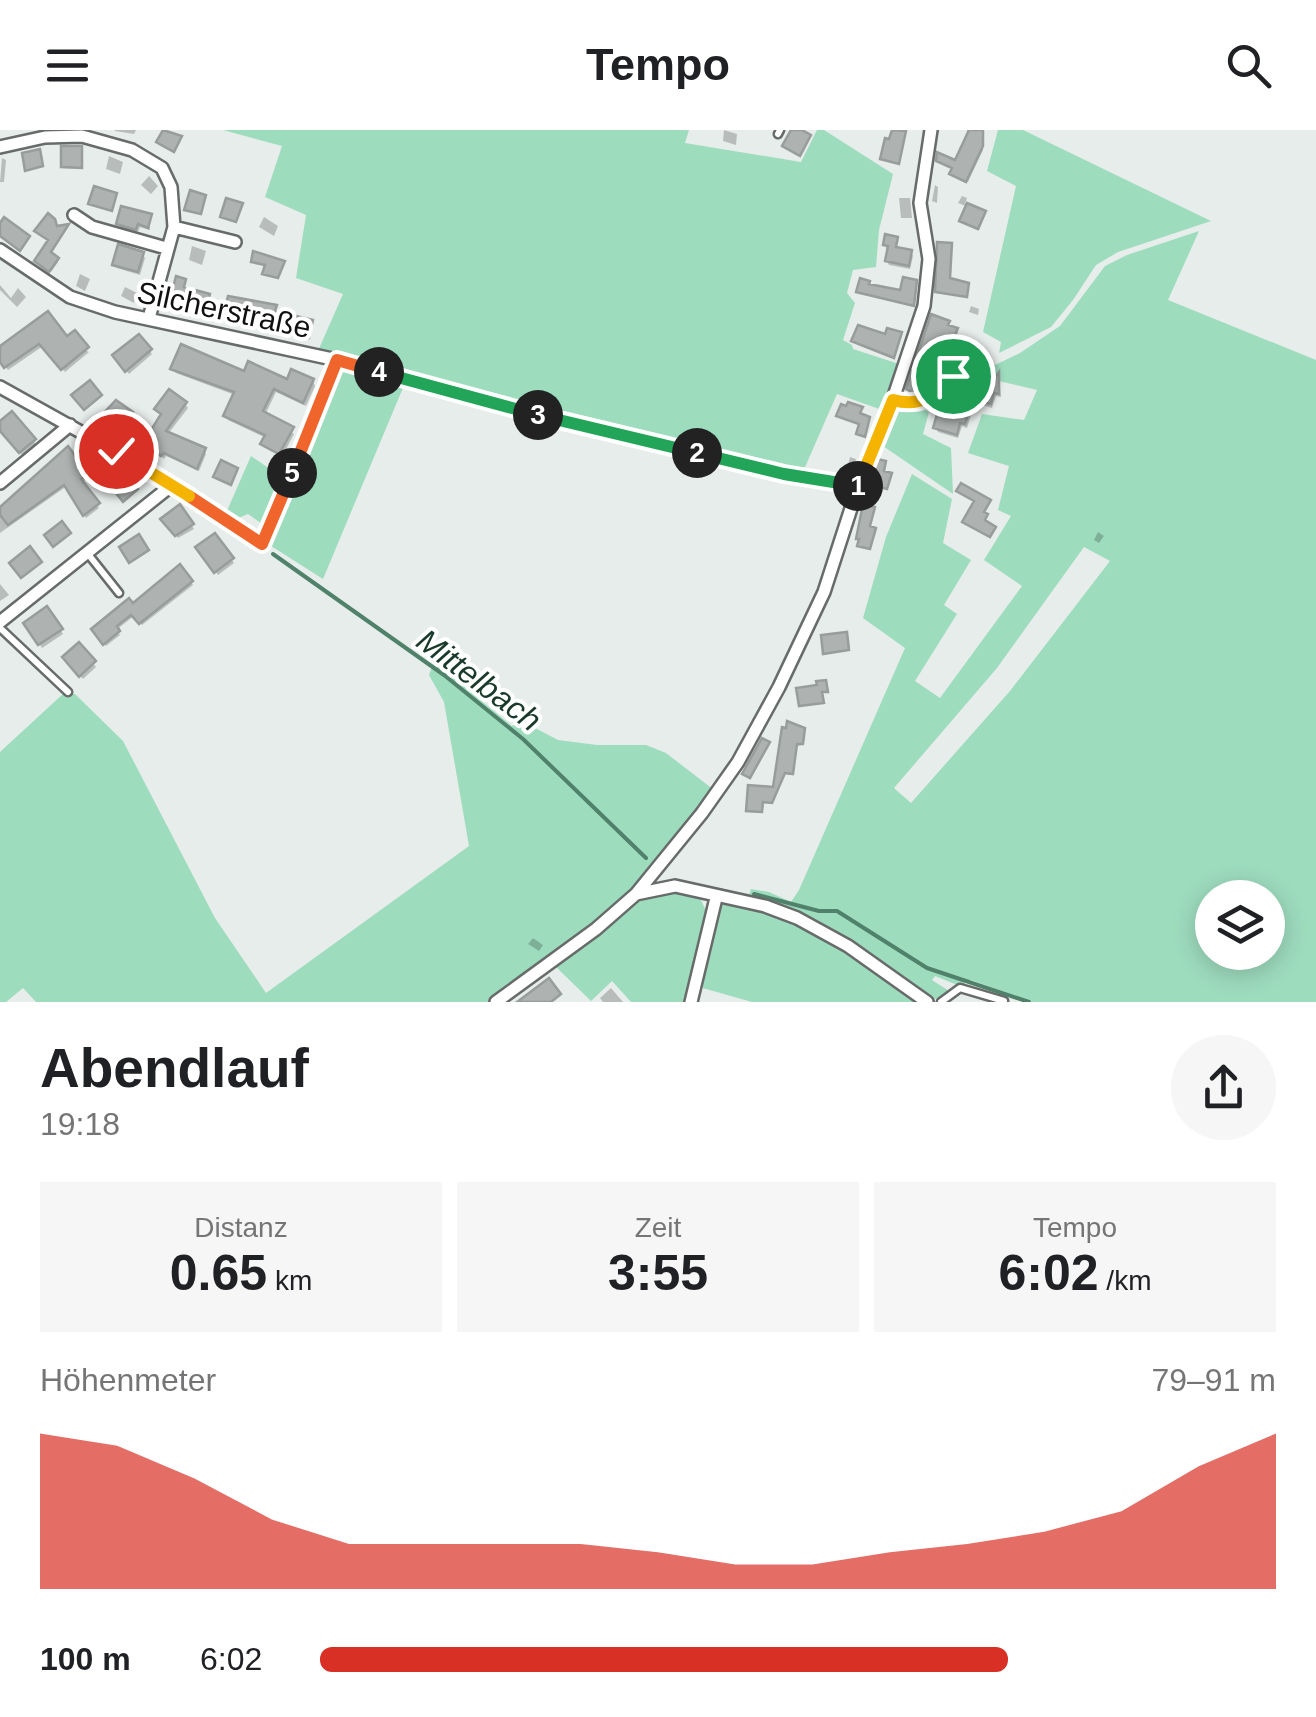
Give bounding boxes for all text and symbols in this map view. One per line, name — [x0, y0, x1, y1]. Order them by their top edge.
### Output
icon: menu — [40, 38, 95, 93]
icon: search — [1221, 38, 1276, 93]
text: Tempo — [586, 39, 730, 90]
street label: Silcherstraße — [134, 275, 314, 344]
pin — [911, 334, 996, 419]
pin: 4 — [354, 347, 404, 397]
icon: arrive — [926, 349, 981, 404]
text: 4 — [371, 356, 387, 387]
pin: 3 — [513, 390, 563, 440]
text: 3 — [530, 399, 546, 430]
pin — [74, 409, 159, 494]
icon: check — [89, 424, 144, 479]
pin: 2 — [672, 428, 722, 478]
text: 2 — [689, 437, 705, 468]
pin: 5 — [267, 448, 317, 498]
text: 5 — [284, 457, 300, 488]
pin: 1 — [833, 461, 883, 511]
text: 1 — [850, 470, 866, 501]
water label: Mittelbach — [410, 622, 548, 738]
map controls — [1195, 880, 1285, 970]
button: layers — [1195, 880, 1285, 970]
button: share — [1171, 1035, 1276, 1140]
text: Abendlauf — [40, 1037, 309, 1099]
text: 19:18 — [40, 1106, 120, 1142]
text: Distanz — [194, 1212, 288, 1243]
text: Zeit — [635, 1212, 681, 1243]
text: Tempo — [1033, 1212, 1117, 1243]
text: 0.65 — [170, 1245, 267, 1301]
text: 3:55 — [608, 1245, 708, 1301]
text: 6:02 — [999, 1245, 1099, 1301]
text: km — [267, 1265, 312, 1296]
text: /km — [1099, 1265, 1151, 1296]
text: Höhenmeter — [40, 1362, 216, 1398]
text: 79–91 m — [1151, 1362, 1276, 1398]
text: 100 m — [40, 1641, 131, 1677]
text: 6:02 — [200, 1641, 262, 1677]

